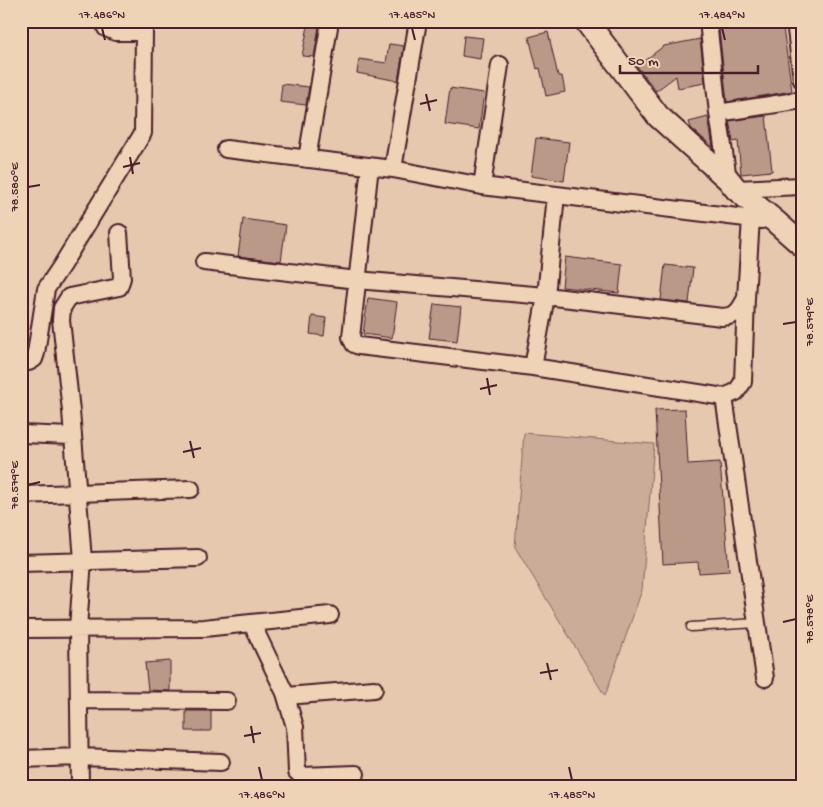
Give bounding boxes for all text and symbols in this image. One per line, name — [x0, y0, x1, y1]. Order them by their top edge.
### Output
text: 17.486°N — [78, 9, 125, 23]
text: 17.485°N — [388, 9, 435, 23]
text: 17.484°N — [698, 9, 745, 23]
scale bar — [620, 42, 758, 74]
text: 50 m — [628, 53, 659, 71]
text: 78.580°E — [9, 162, 23, 213]
text: 78.579°E — [804, 297, 818, 347]
text: 78.579°E — [9, 460, 23, 510]
text: 78.578°E — [804, 594, 818, 644]
text: 17.486°N — [238, 789, 285, 803]
text: 17.485°N — [548, 789, 595, 803]

